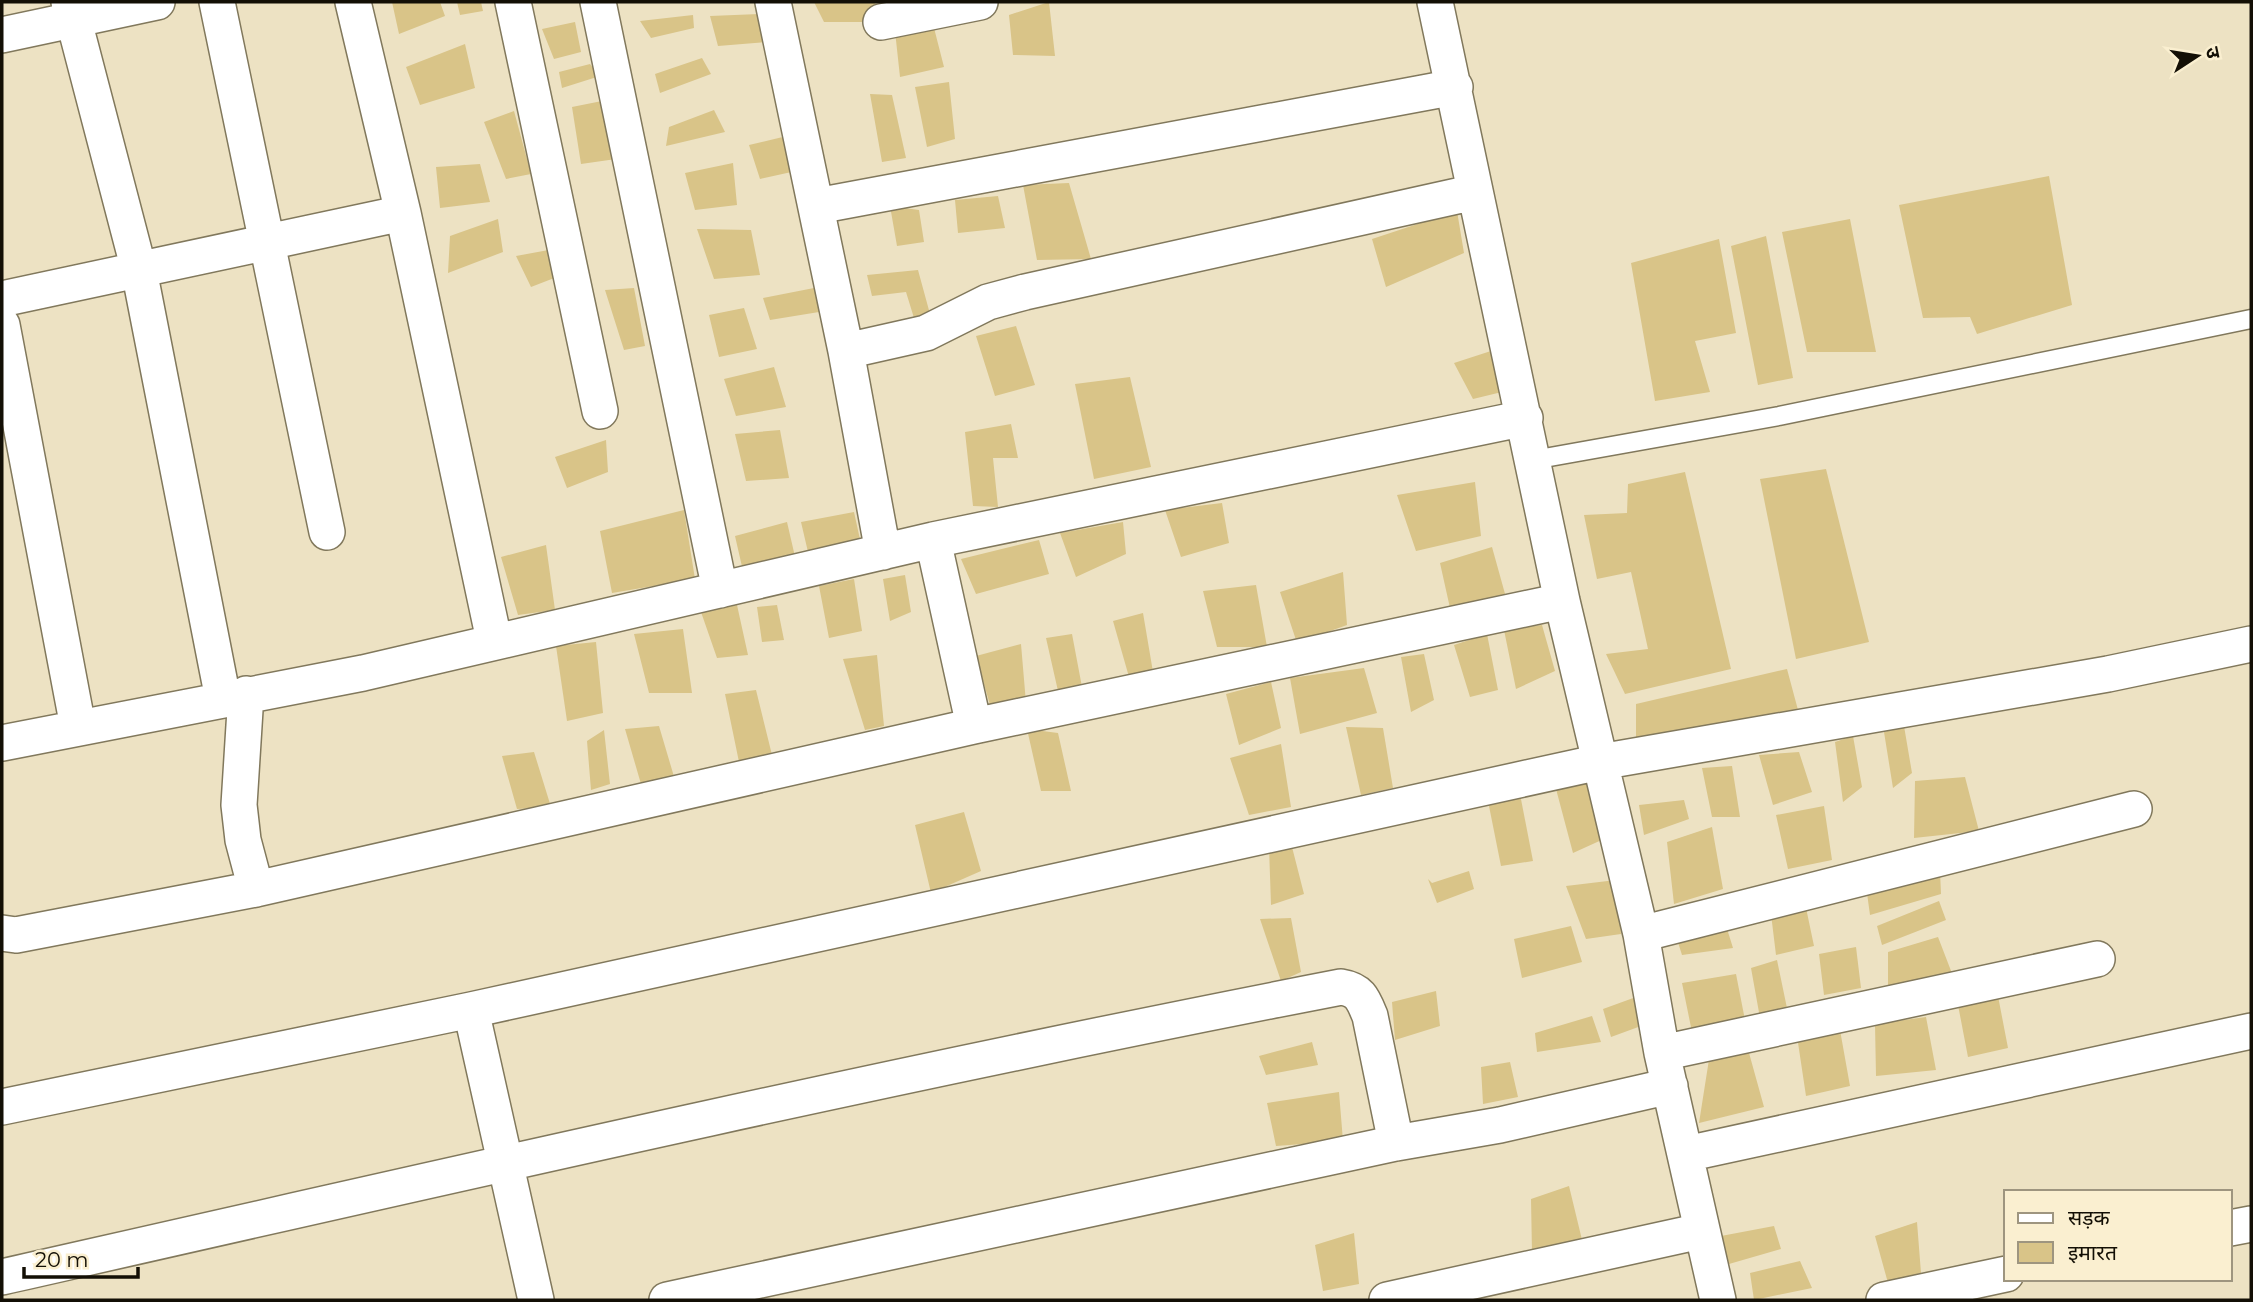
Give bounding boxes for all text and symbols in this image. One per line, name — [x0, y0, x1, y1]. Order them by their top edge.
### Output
north arrow — [2162, 21, 2232, 91]
text: उ — [2201, 45, 2226, 61]
legend — [2004, 1190, 2232, 1281]
text: सड़क — [2068, 1205, 2110, 1230]
scale bar — [24, 1236, 138, 1280]
text: इमारत — [2068, 1240, 2118, 1265]
text: 20 m — [35, 1247, 89, 1272]

